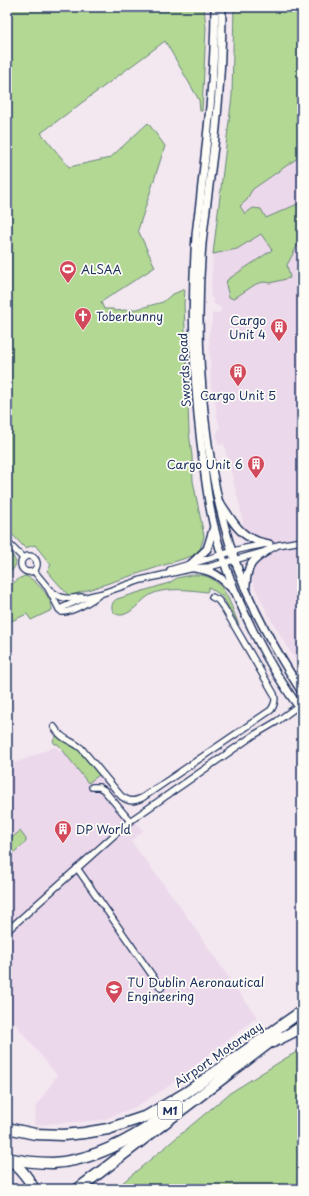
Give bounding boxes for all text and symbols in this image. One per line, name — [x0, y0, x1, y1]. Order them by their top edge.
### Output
sports icon: ALSAA — [58, 259, 78, 284]
place label: ALSAA — [81, 260, 122, 278]
church icon: Toberbunny — [73, 306, 93, 331]
place label: Toberbunny — [96, 307, 163, 325]
place label: Cargo Unit 4 — [229, 311, 266, 343]
building icon: Cargo Unit 4 — [269, 317, 289, 342]
street label: Swords Road — [173, 332, 195, 408]
building icon: Cargo Unit 5 — [228, 362, 248, 387]
place label: Cargo Unit 5 — [200, 386, 276, 404]
building icon: Cargo Unit 6 — [246, 454, 266, 479]
place label: Cargo Unit 6 — [167, 455, 243, 473]
building icon: DP World — [53, 819, 73, 844]
place label: DP World — [76, 820, 131, 838]
place label: TU Dublin Aeronautical Engineering — [127, 973, 264, 1005]
school or university icon: TU Dublin Aeronautical Engineering — [104, 979, 124, 1004]
street label: Airport Motorway — [170, 1017, 266, 1091]
road number: M1 — [158, 1101, 182, 1119]

